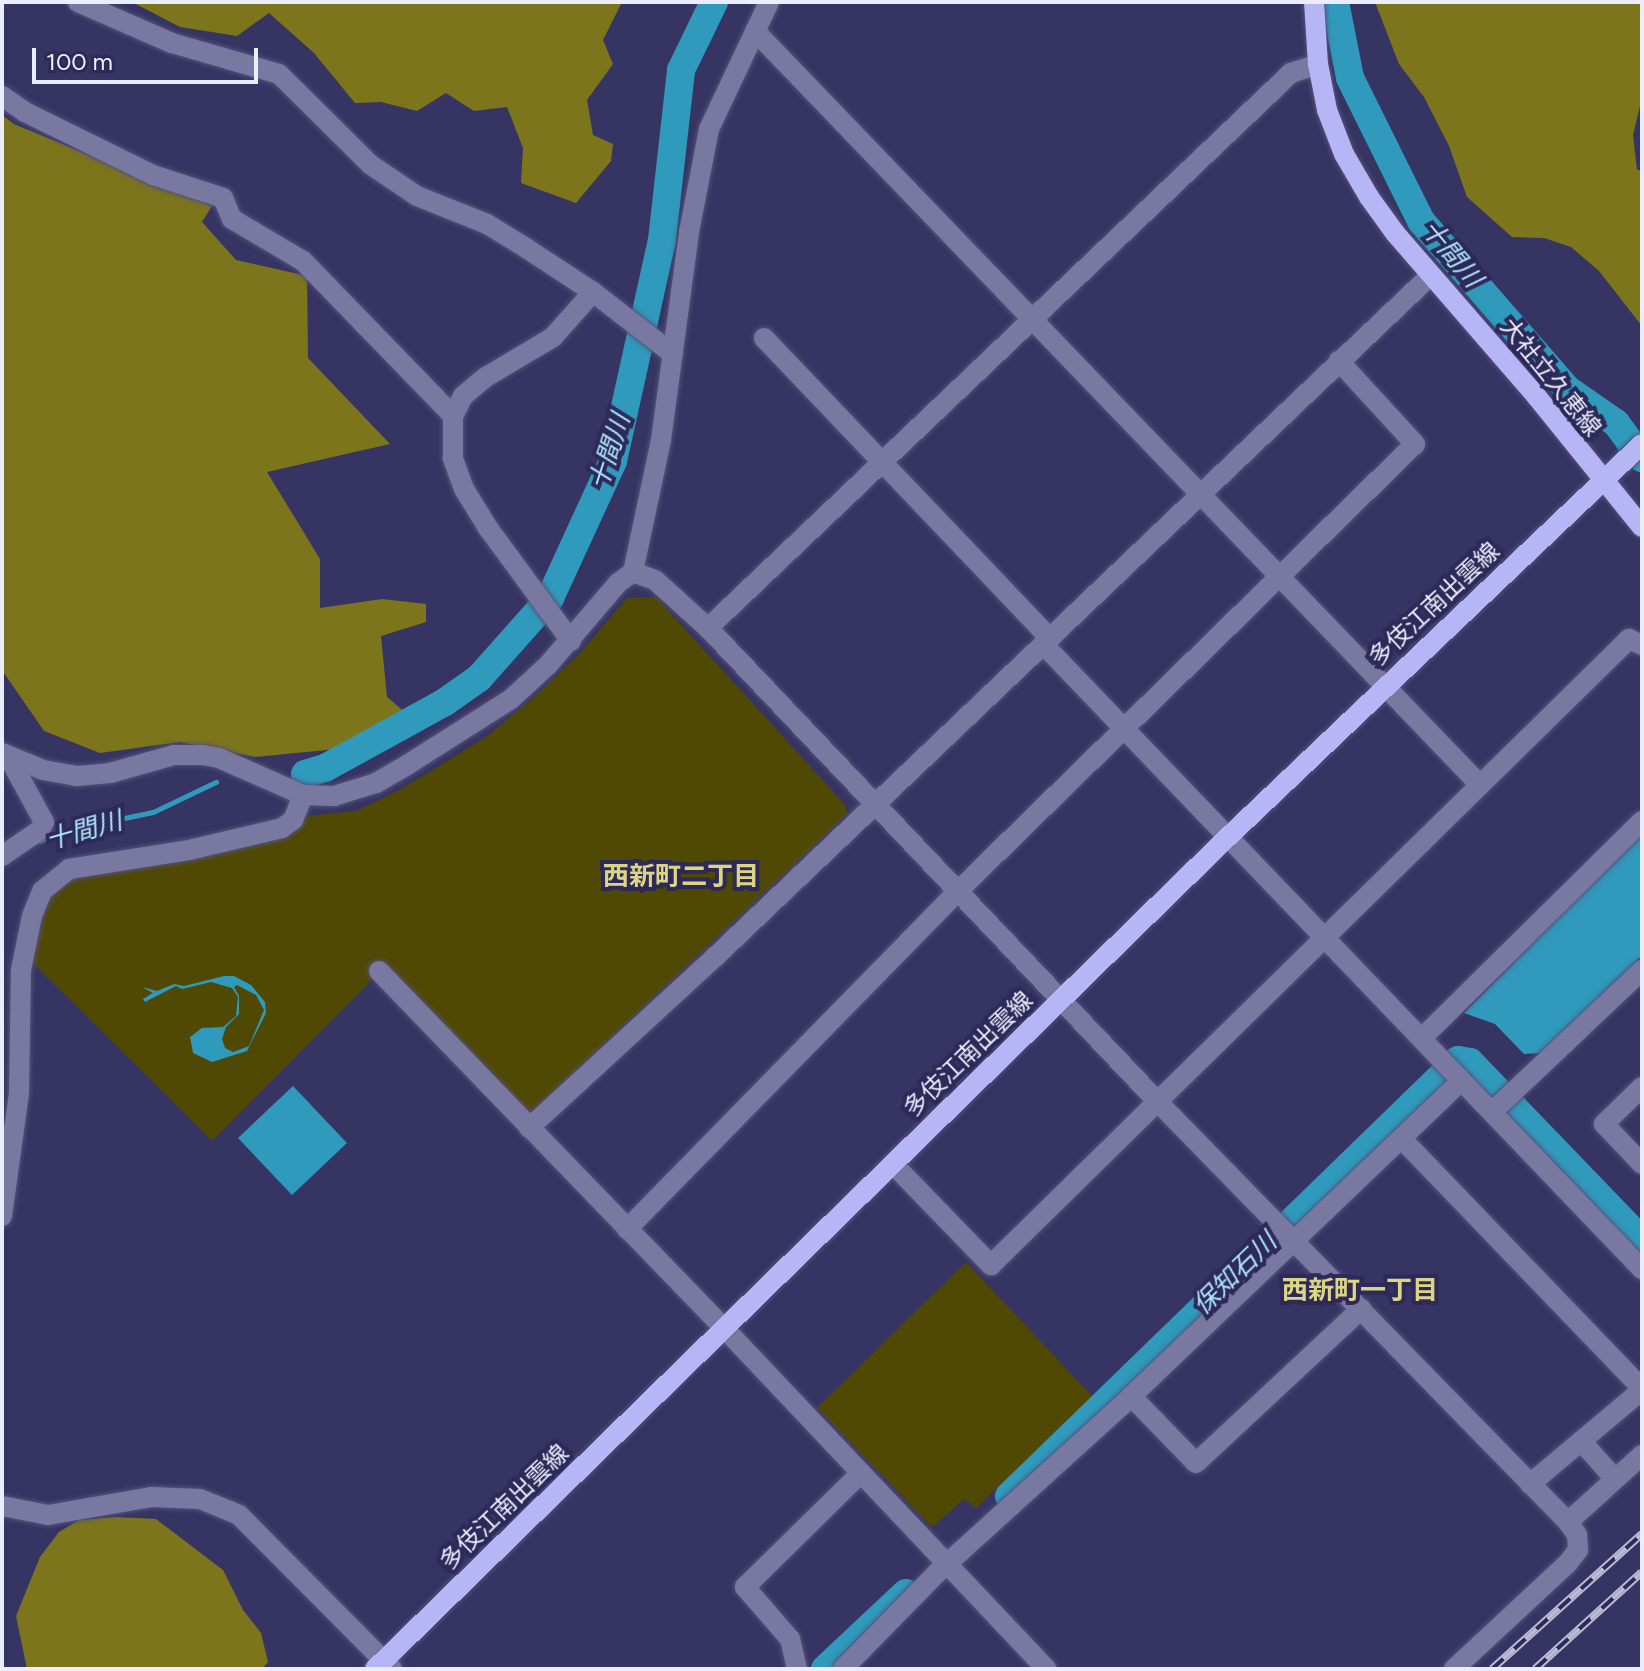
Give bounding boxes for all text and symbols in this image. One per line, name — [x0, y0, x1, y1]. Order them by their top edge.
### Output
scale bar — [36, 32, 262, 82]
text: 100 m — [46, 47, 113, 76]
water label: 十間川 — [1414, 214, 1488, 294]
street label: 大社立久恵線 — [1494, 312, 1608, 442]
water label: 十間川 — [583, 410, 637, 494]
street label: 多伎江南出雲線 — [1363, 536, 1505, 672]
water label: 十間川 — [42, 805, 126, 857]
district label: 西新町二丁目 — [603, 861, 759, 893]
street label: 多伎江南出雲線 — [898, 985, 1038, 1123]
water label: 保知石川 — [1187, 1227, 1283, 1321]
district label: 西新町一丁目 — [1282, 1275, 1438, 1307]
street label: 多伎江南出雲線 — [434, 1438, 574, 1576]

